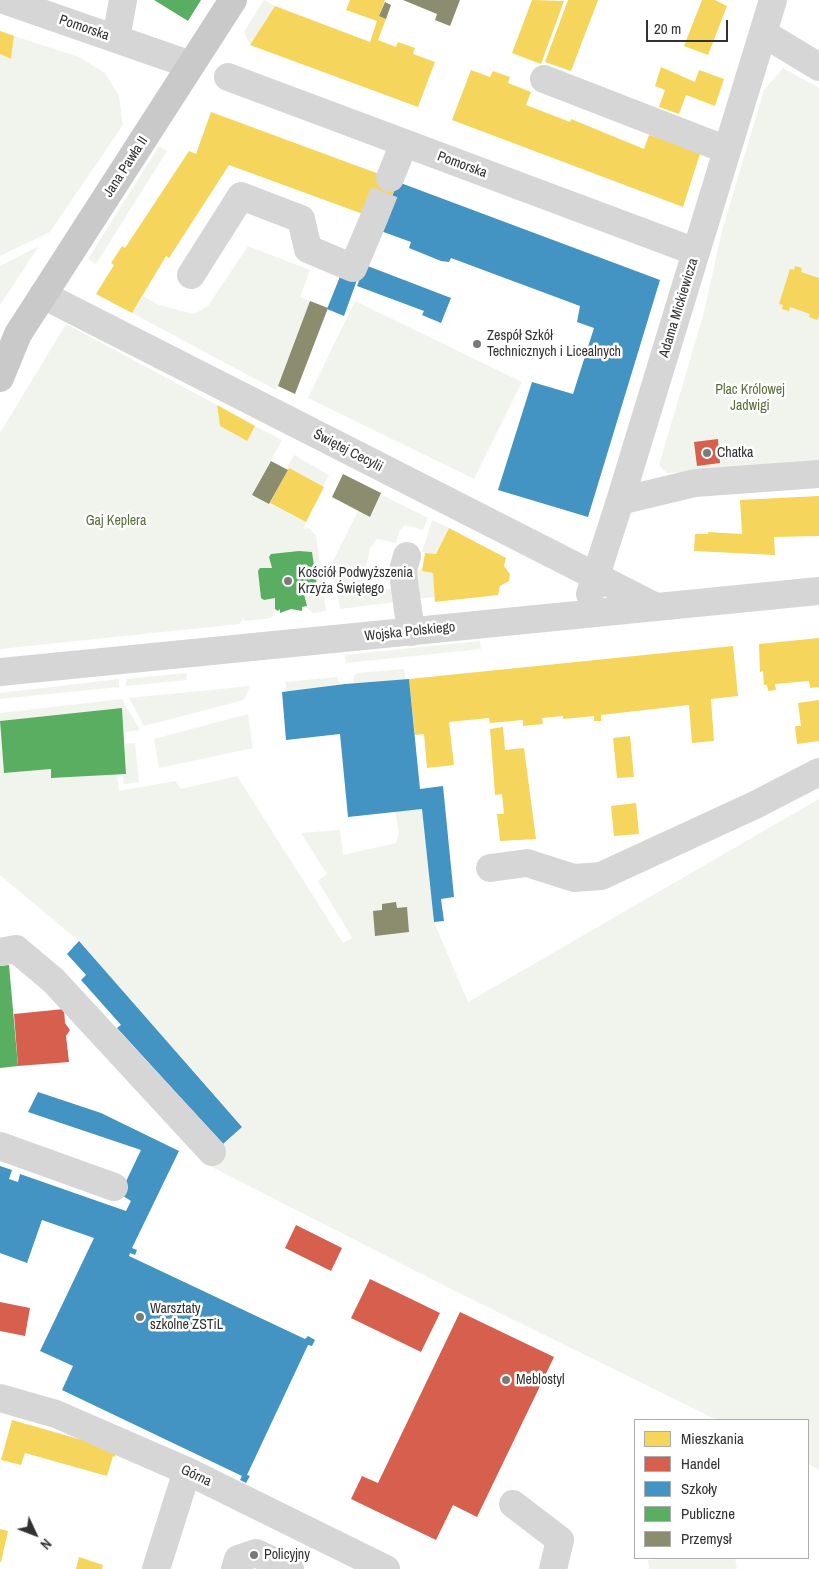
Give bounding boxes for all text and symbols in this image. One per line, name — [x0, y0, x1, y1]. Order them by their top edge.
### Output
scale bar — [649, 10, 732, 42]
street label: Pomorska — [57, 12, 111, 44]
text: 20 m — [654, 18, 681, 39]
street label: Jana Pawła II — [100, 134, 152, 200]
street label: Pomorska — [435, 148, 489, 182]
street label: Adama Mickiewicza — [656, 256, 702, 360]
place label: Zespół Szkół Technicznych i Licealnych — [487, 328, 621, 361]
marker: Zespół Szkół Technicznych i Licealnych — [471, 338, 483, 350]
park label: Plac Królowej Jadwigi — [715, 382, 785, 414]
street label: Świętej Cecylii — [310, 426, 386, 476]
place label: Chatka — [717, 445, 753, 461]
marker: Chatka — [701, 447, 713, 459]
park label: Gaj Keplera — [86, 513, 146, 529]
place label: Kościół Podwyższenia Krzyża Świętego — [298, 565, 413, 598]
marker: Kościół Podwyższenia Krzyża Świętego — [282, 575, 294, 587]
street label: Wojska Polskiego — [364, 619, 456, 645]
place label: Warsztaty szkolne ZSTiL — [150, 1301, 223, 1334]
marker: Warsztaty szkolne ZSTiL — [134, 1311, 146, 1323]
place label: Meblostyl — [516, 1372, 564, 1388]
marker: Meblostyl — [500, 1374, 512, 1386]
legend — [634, 1419, 809, 1559]
text: Mieszkania — [681, 1428, 744, 1449]
text: Handel — [681, 1453, 720, 1474]
street label: Górna — [178, 1462, 214, 1490]
text: Szkoły — [681, 1478, 717, 1499]
text: Publiczne — [681, 1503, 735, 1524]
north arrow — [10, 1509, 60, 1559]
text: Przemysł — [681, 1528, 732, 1549]
text: N — [37, 1535, 55, 1553]
place label: Policyjny — [264, 1547, 310, 1563]
marker: Policyjny — [248, 1549, 260, 1561]

